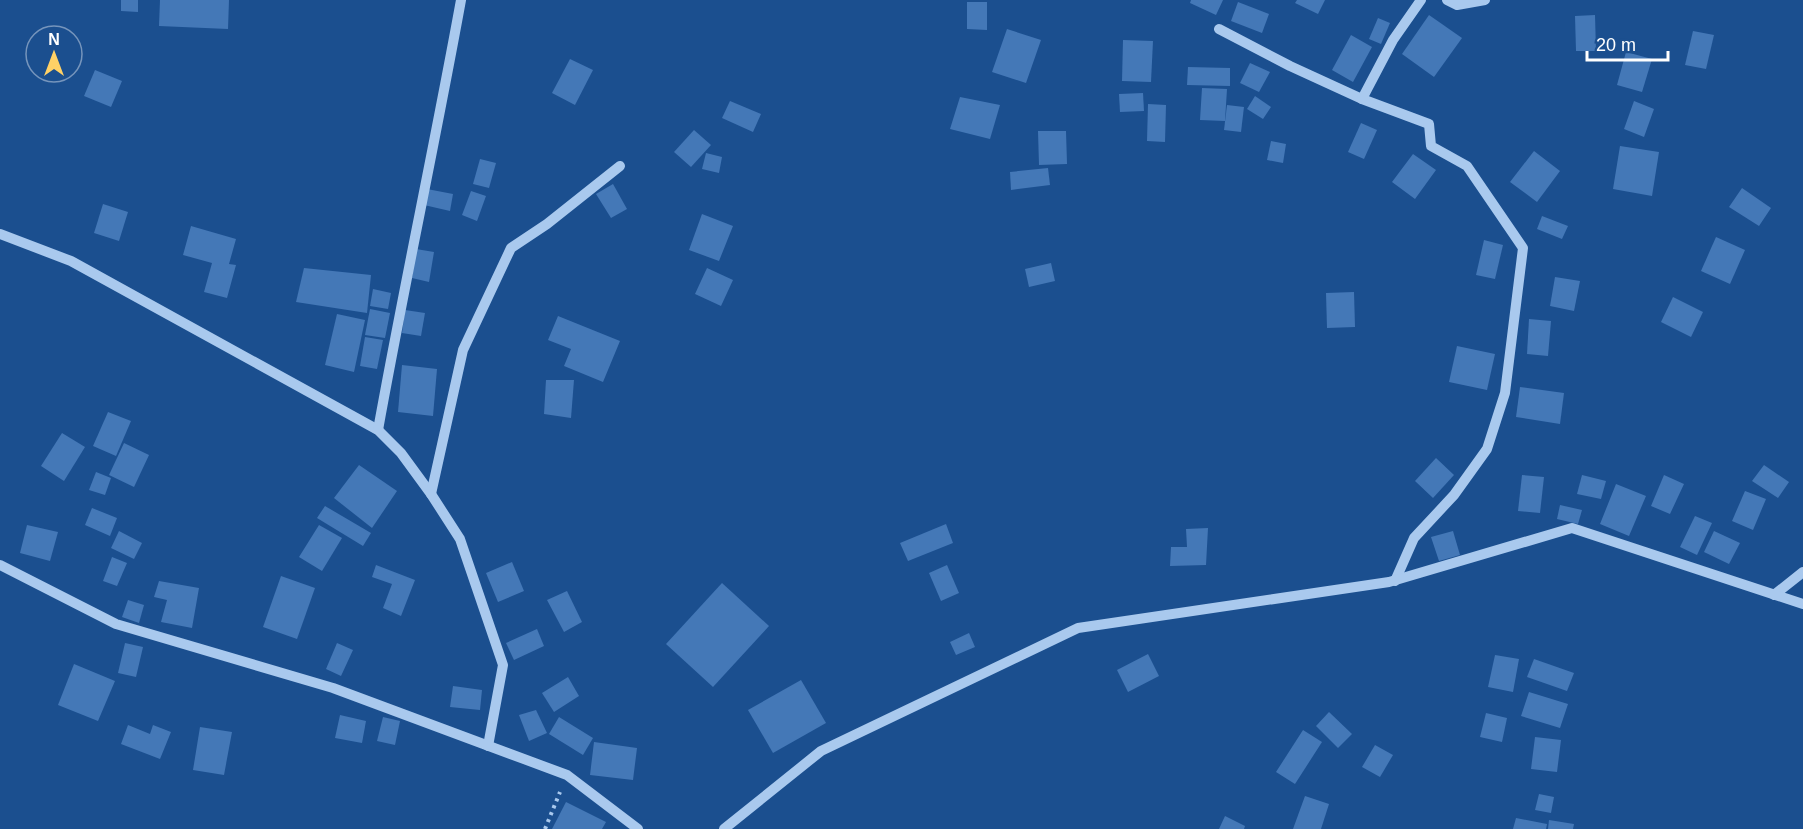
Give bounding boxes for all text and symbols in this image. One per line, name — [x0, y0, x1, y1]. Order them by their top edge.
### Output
north arrow — [24, 24, 84, 84]
scale bar — [1587, 24, 1668, 62]
text: N — [48, 31, 60, 48]
text: 20 m — [1596, 35, 1636, 55]

